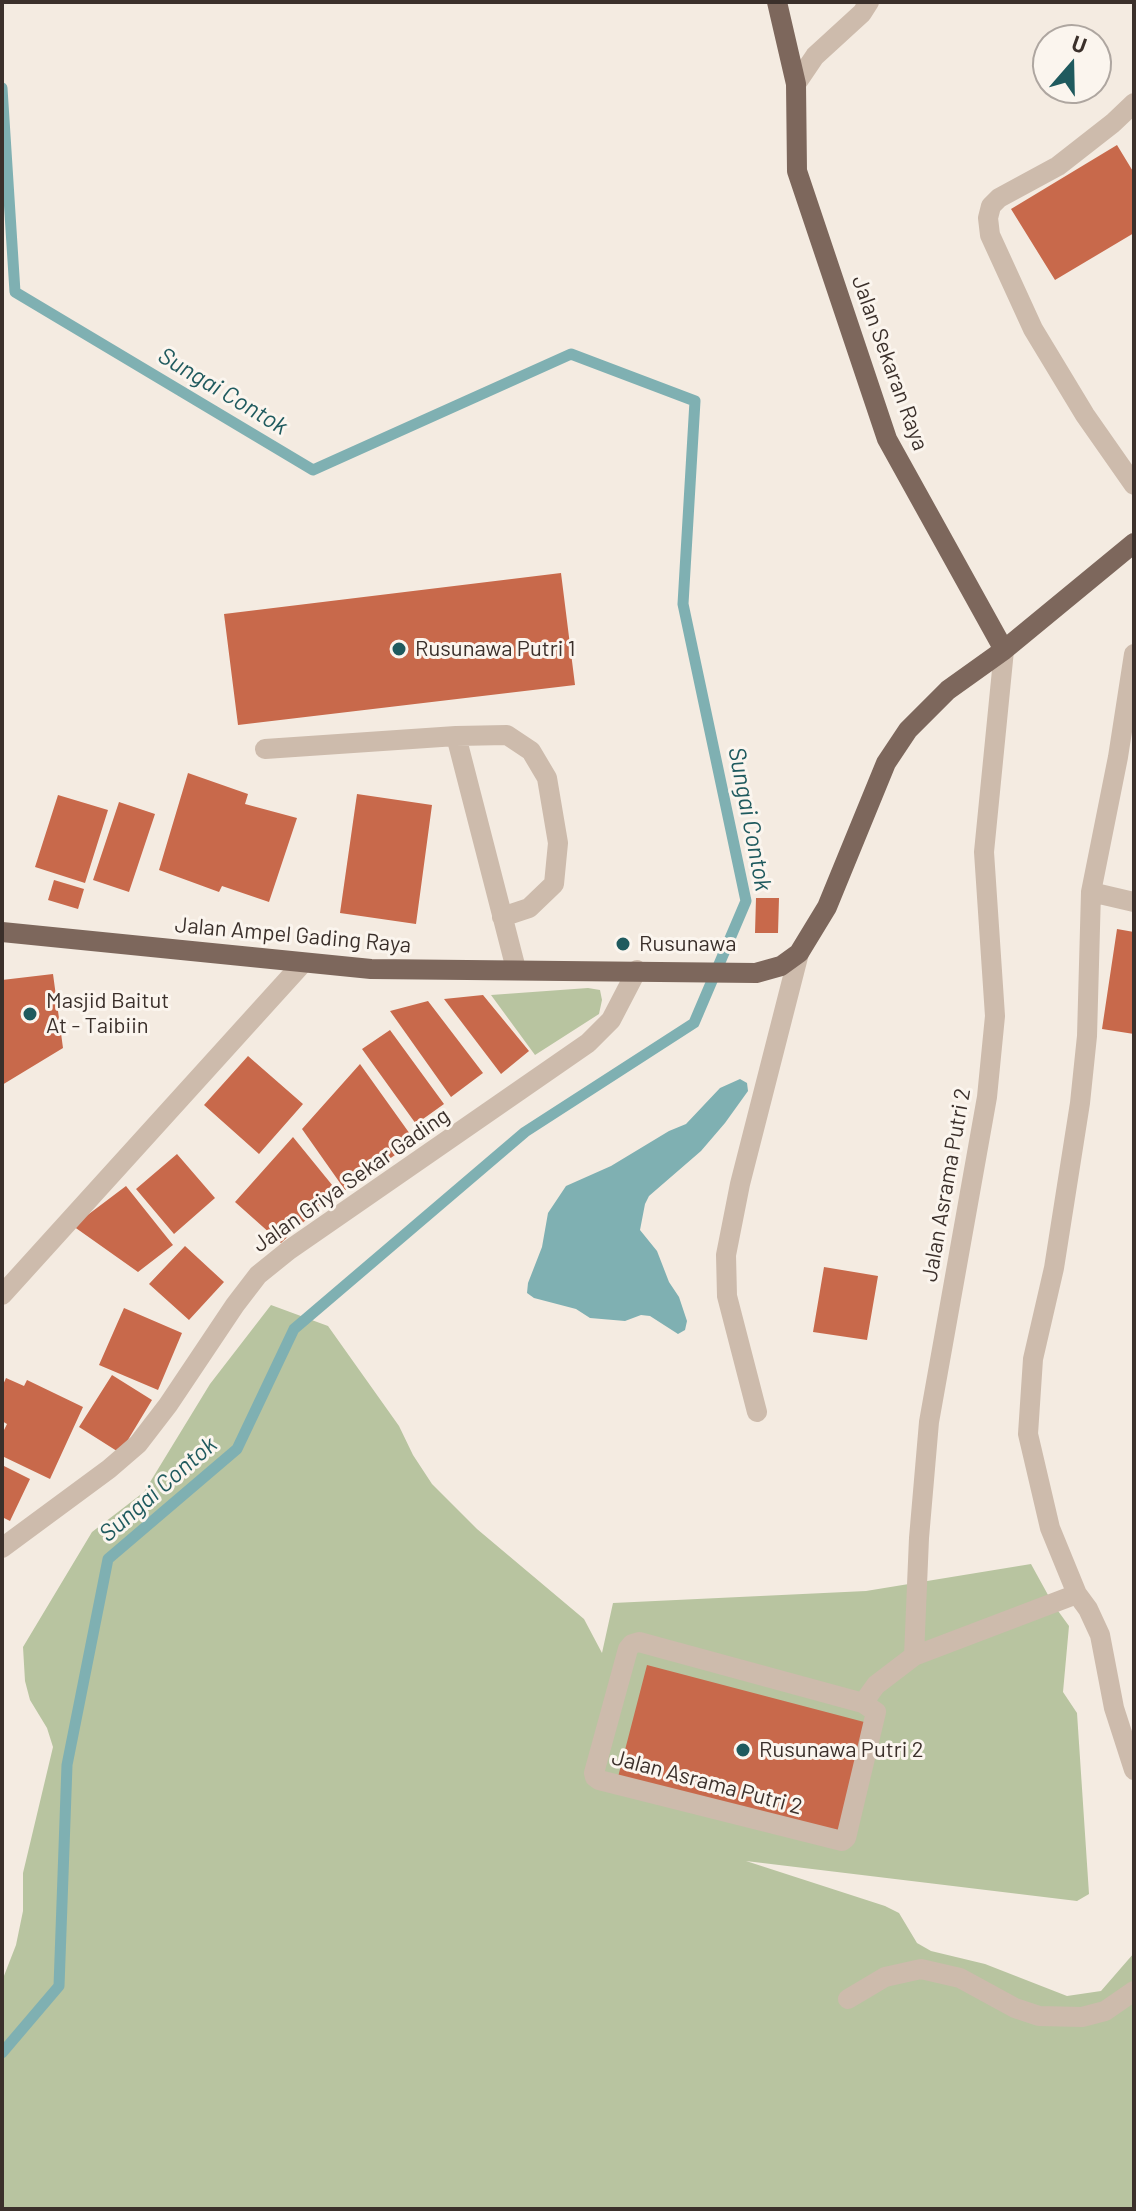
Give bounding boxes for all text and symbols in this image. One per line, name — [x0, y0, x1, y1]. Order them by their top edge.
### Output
north arrow — [1032, 24, 1112, 104]
text: U — [1069, 29, 1090, 58]
street label: Jalan Sekaran Raya — [846, 272, 934, 454]
water label: Sungai Contok — [153, 341, 293, 441]
place label: Rusunawa Putri 1 — [415, 636, 575, 662]
marker: Rusunawa Putri 1 — [390, 640, 408, 658]
water label: Sungai Contok — [722, 744, 778, 894]
street label: Jalan Ampel Gading Raya — [174, 912, 412, 958]
place label: Rusunawa — [639, 931, 736, 957]
marker: Rusunawa — [614, 935, 632, 953]
place label: Masjid Baitut At - Taibiin — [46, 988, 169, 1040]
marker: Masjid Baitut At - Taibiin — [21, 1005, 39, 1023]
street label: Jalan Asrama Putri 2 — [916, 1086, 976, 1284]
street label: Jalan Griya Sekar Gading — [248, 1102, 454, 1258]
water label: Sungai Contok — [93, 1430, 223, 1548]
place label: Rusunawa Putri 2 — [759, 1737, 923, 1763]
marker: Rusunawa Putri 2 — [734, 1741, 752, 1759]
street label: Jalan Asrama Putri 2 — [609, 1744, 805, 1820]

